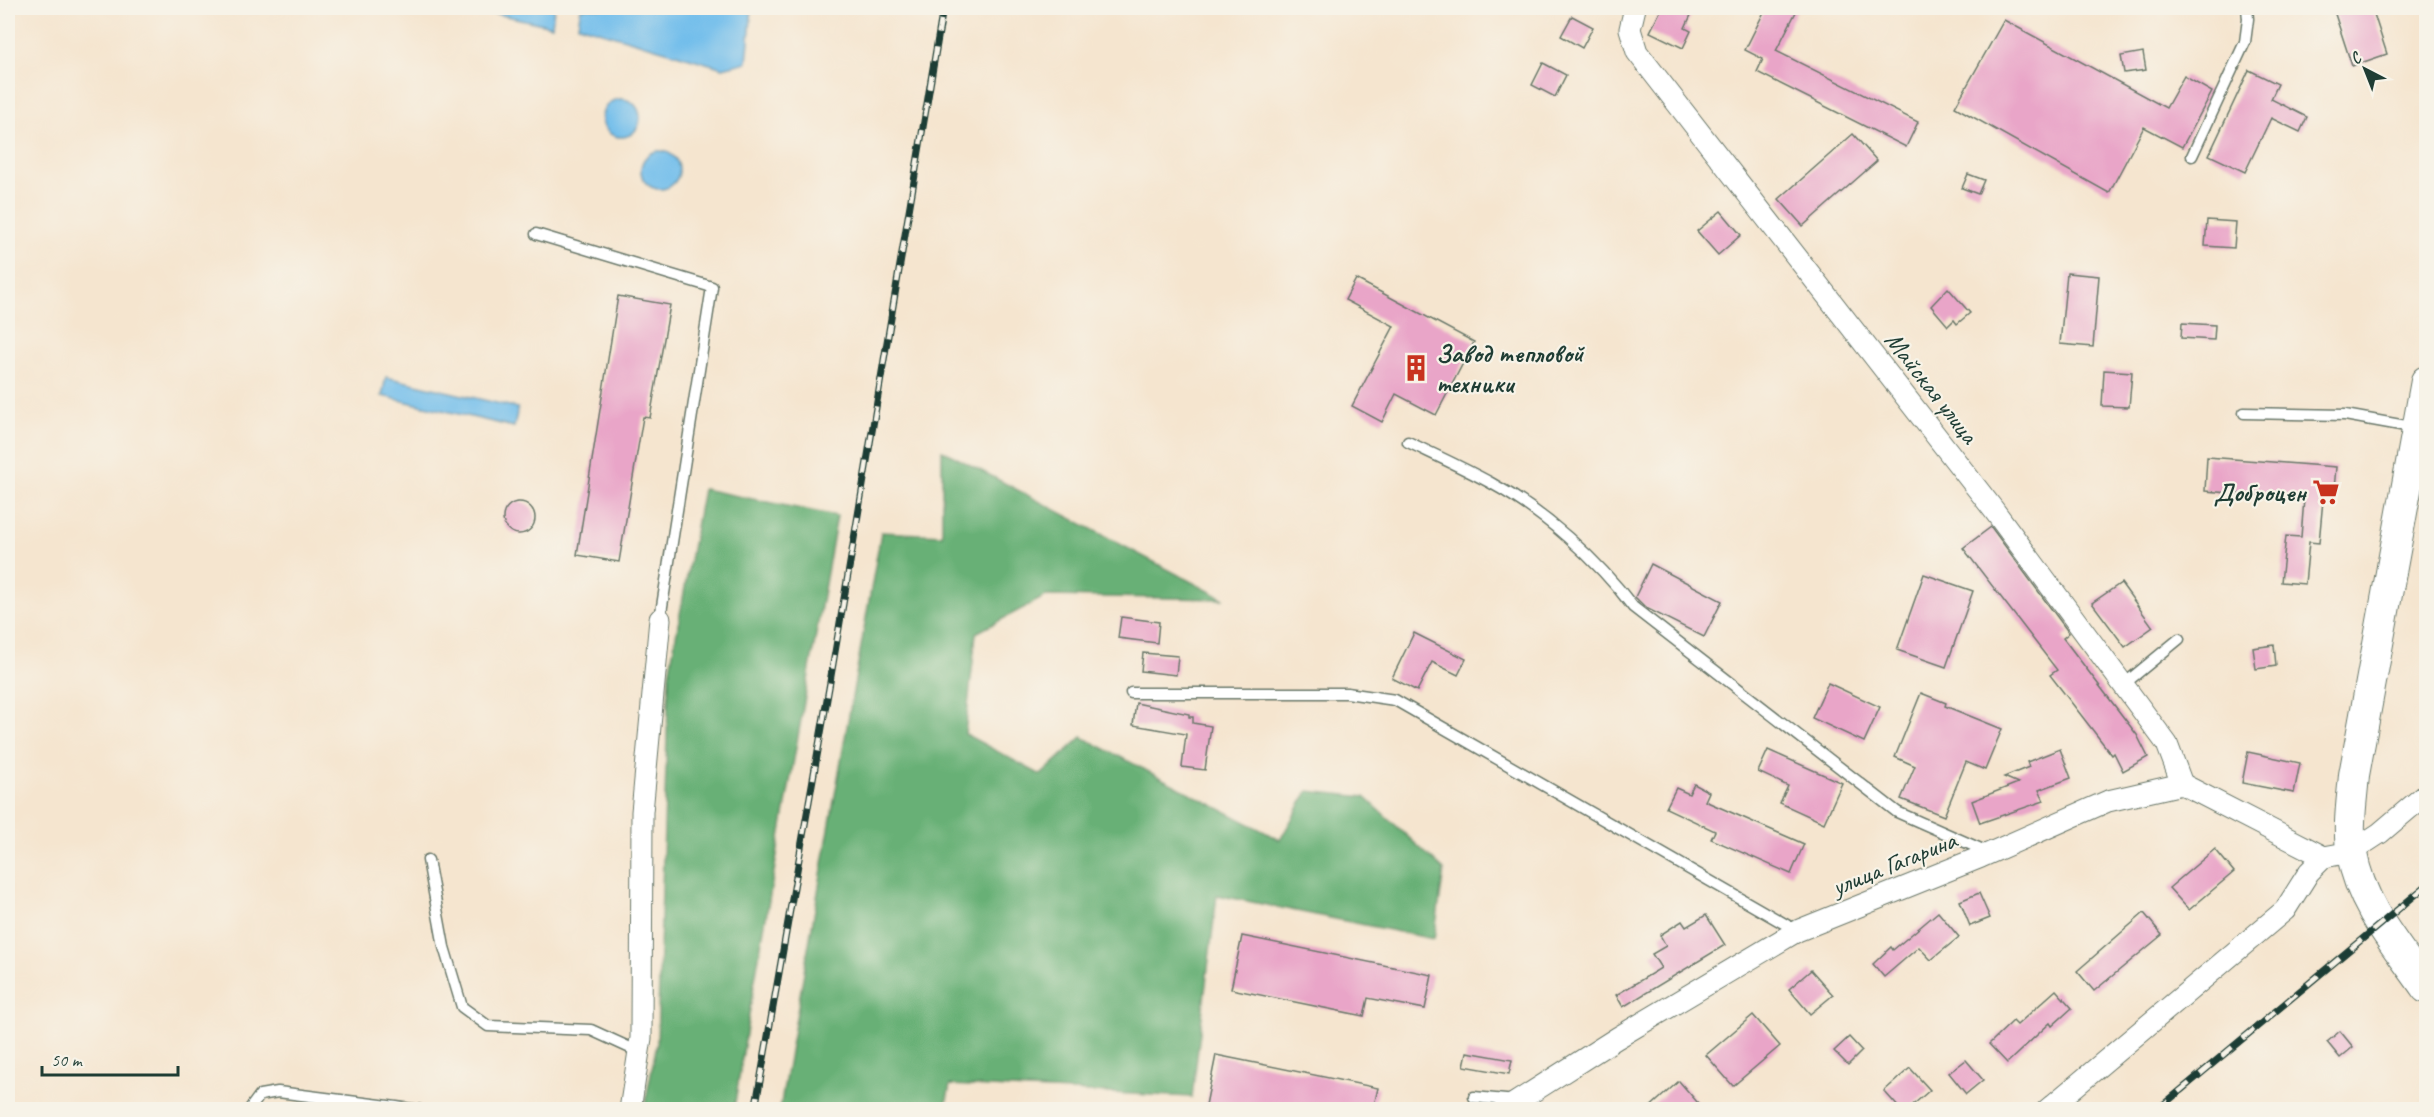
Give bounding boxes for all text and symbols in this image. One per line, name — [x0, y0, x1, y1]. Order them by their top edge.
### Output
north arrow — [2335, 39, 2395, 99]
text: С — [2346, 47, 2367, 69]
street label: Майская улица — [1878, 325, 1987, 451]
place label: Завод тепловой техники — [1436, 337, 1585, 400]
building icon: Завод тепловой техники — [1401, 353, 1431, 383]
place label: Доброцен — [2214, 476, 2308, 509]
supermarket icon: Доброцен — [2311, 477, 2341, 507]
street label: улица Гагарина — [1825, 823, 1963, 904]
scale bar — [42, 1039, 178, 1077]
text: 50 m — [51, 1049, 84, 1071]

